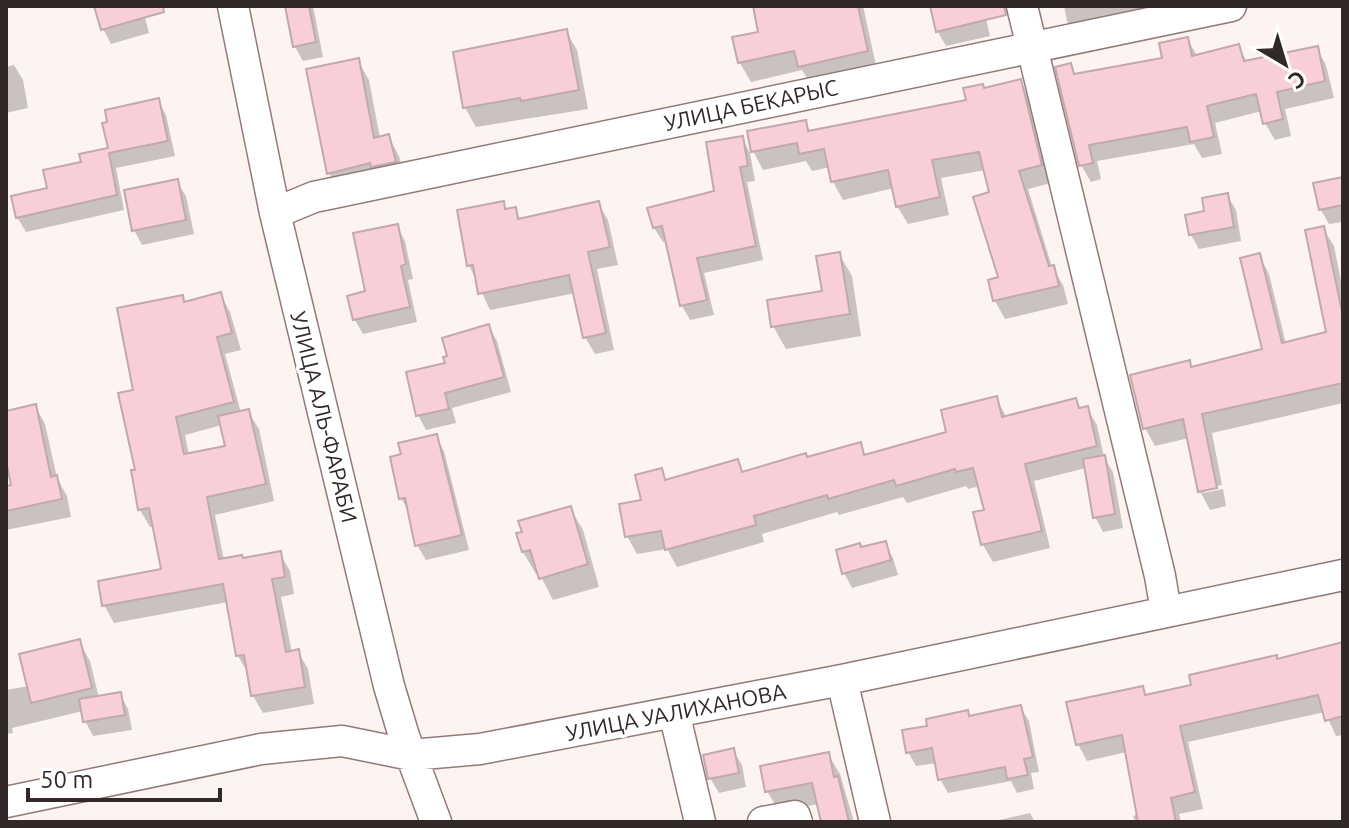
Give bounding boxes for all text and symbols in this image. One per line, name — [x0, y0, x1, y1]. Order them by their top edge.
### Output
north arrow — [1245, 24, 1325, 104]
text: С — [1284, 66, 1311, 94]
street label: УЛИЦА БЕКАРЫС — [662, 74, 840, 135]
street label: УЛИЦА АЛЬ-ФАРАБИ — [286, 309, 363, 525]
street label: УЛИЦА УАЛИХАНОВА — [564, 678, 789, 745]
scale bar — [28, 752, 220, 802]
text: 50 m — [40, 766, 93, 793]

